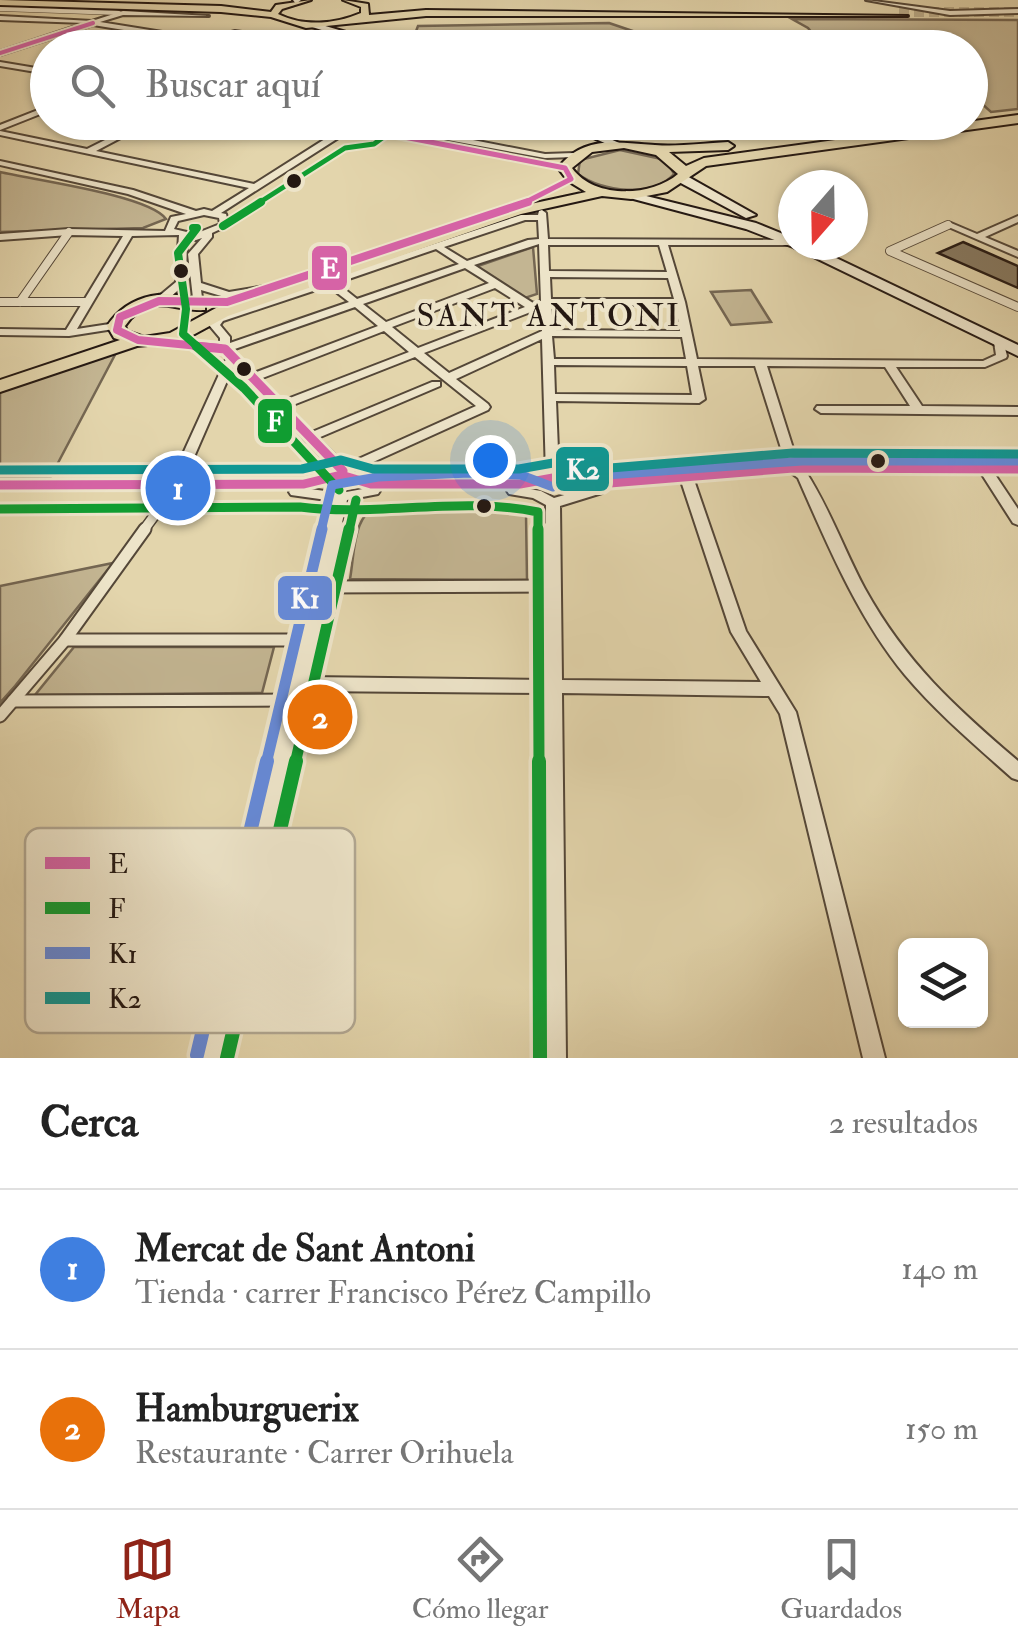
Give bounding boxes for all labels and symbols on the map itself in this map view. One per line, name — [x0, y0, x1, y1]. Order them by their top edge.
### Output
north arrow — [778, 170, 868, 260]
unlabelled marker — [284, 171, 304, 191]
line badge: E — [310, 244, 349, 292]
text: E — [320, 252, 340, 287]
unlabelled marker — [171, 261, 191, 281]
district label: SANT ANTONI — [416, 296, 682, 336]
unlabelled marker — [234, 359, 254, 379]
line badge: F — [256, 397, 294, 445]
text: F — [266, 405, 284, 440]
your location — [465, 435, 516, 486]
line badge: K2 — [554, 445, 611, 493]
pin: 1 — [146, 450, 210, 526]
unlabelled marker — [868, 451, 888, 471]
text: K2 — [566, 453, 600, 488]
unlabelled marker — [474, 496, 494, 516]
line badge: K1 — [276, 574, 334, 622]
text: K1 — [290, 582, 320, 617]
pin: 2 — [288, 680, 352, 754]
legend — [25, 828, 355, 1033]
text: E — [108, 847, 128, 882]
text: F — [108, 892, 126, 927]
text: K1 — [108, 937, 138, 972]
text: K2 — [108, 982, 142, 1017]

